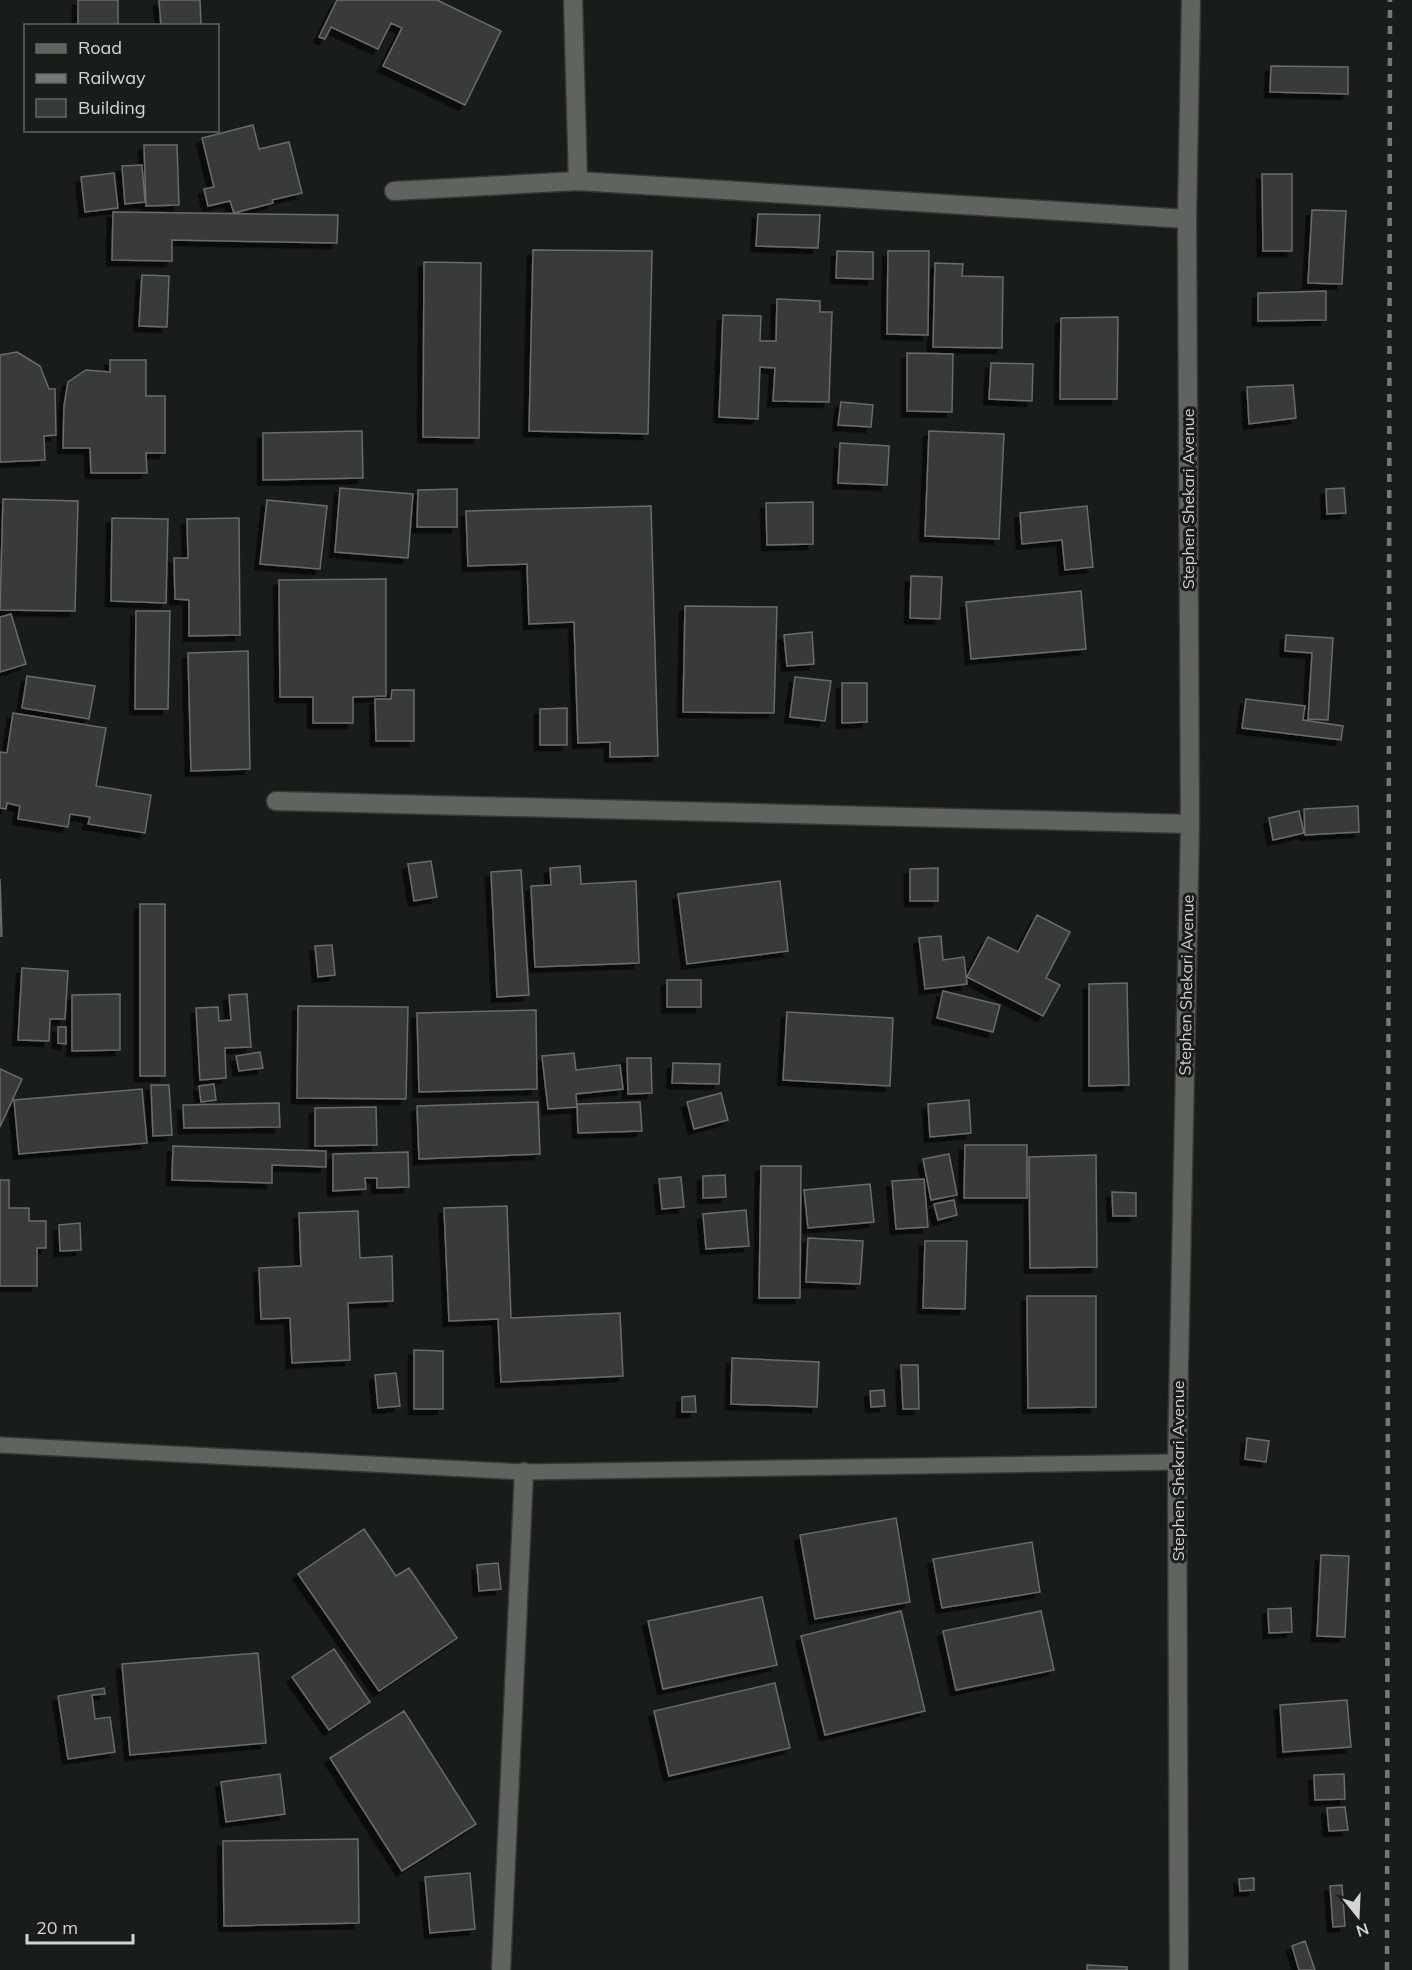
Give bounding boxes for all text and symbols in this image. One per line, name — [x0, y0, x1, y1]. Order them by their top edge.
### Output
legend — [24, 24, 219, 132]
text: Road — [78, 36, 122, 59]
text: Railway — [78, 66, 146, 89]
text: Building — [78, 96, 146, 119]
street label: Stephen Shekari Avenue — [1178, 409, 1198, 589]
street label: Stephen Shekari Avenue — [1174, 894, 1198, 1076]
street label: Stephen Shekari Avenue — [1168, 1381, 1188, 1561]
north arrow — [1328, 1886, 1388, 1946]
scale bar — [27, 1907, 134, 1945]
text: 20 m — [36, 1916, 78, 1939]
text: N — [1354, 1919, 1371, 1942]

